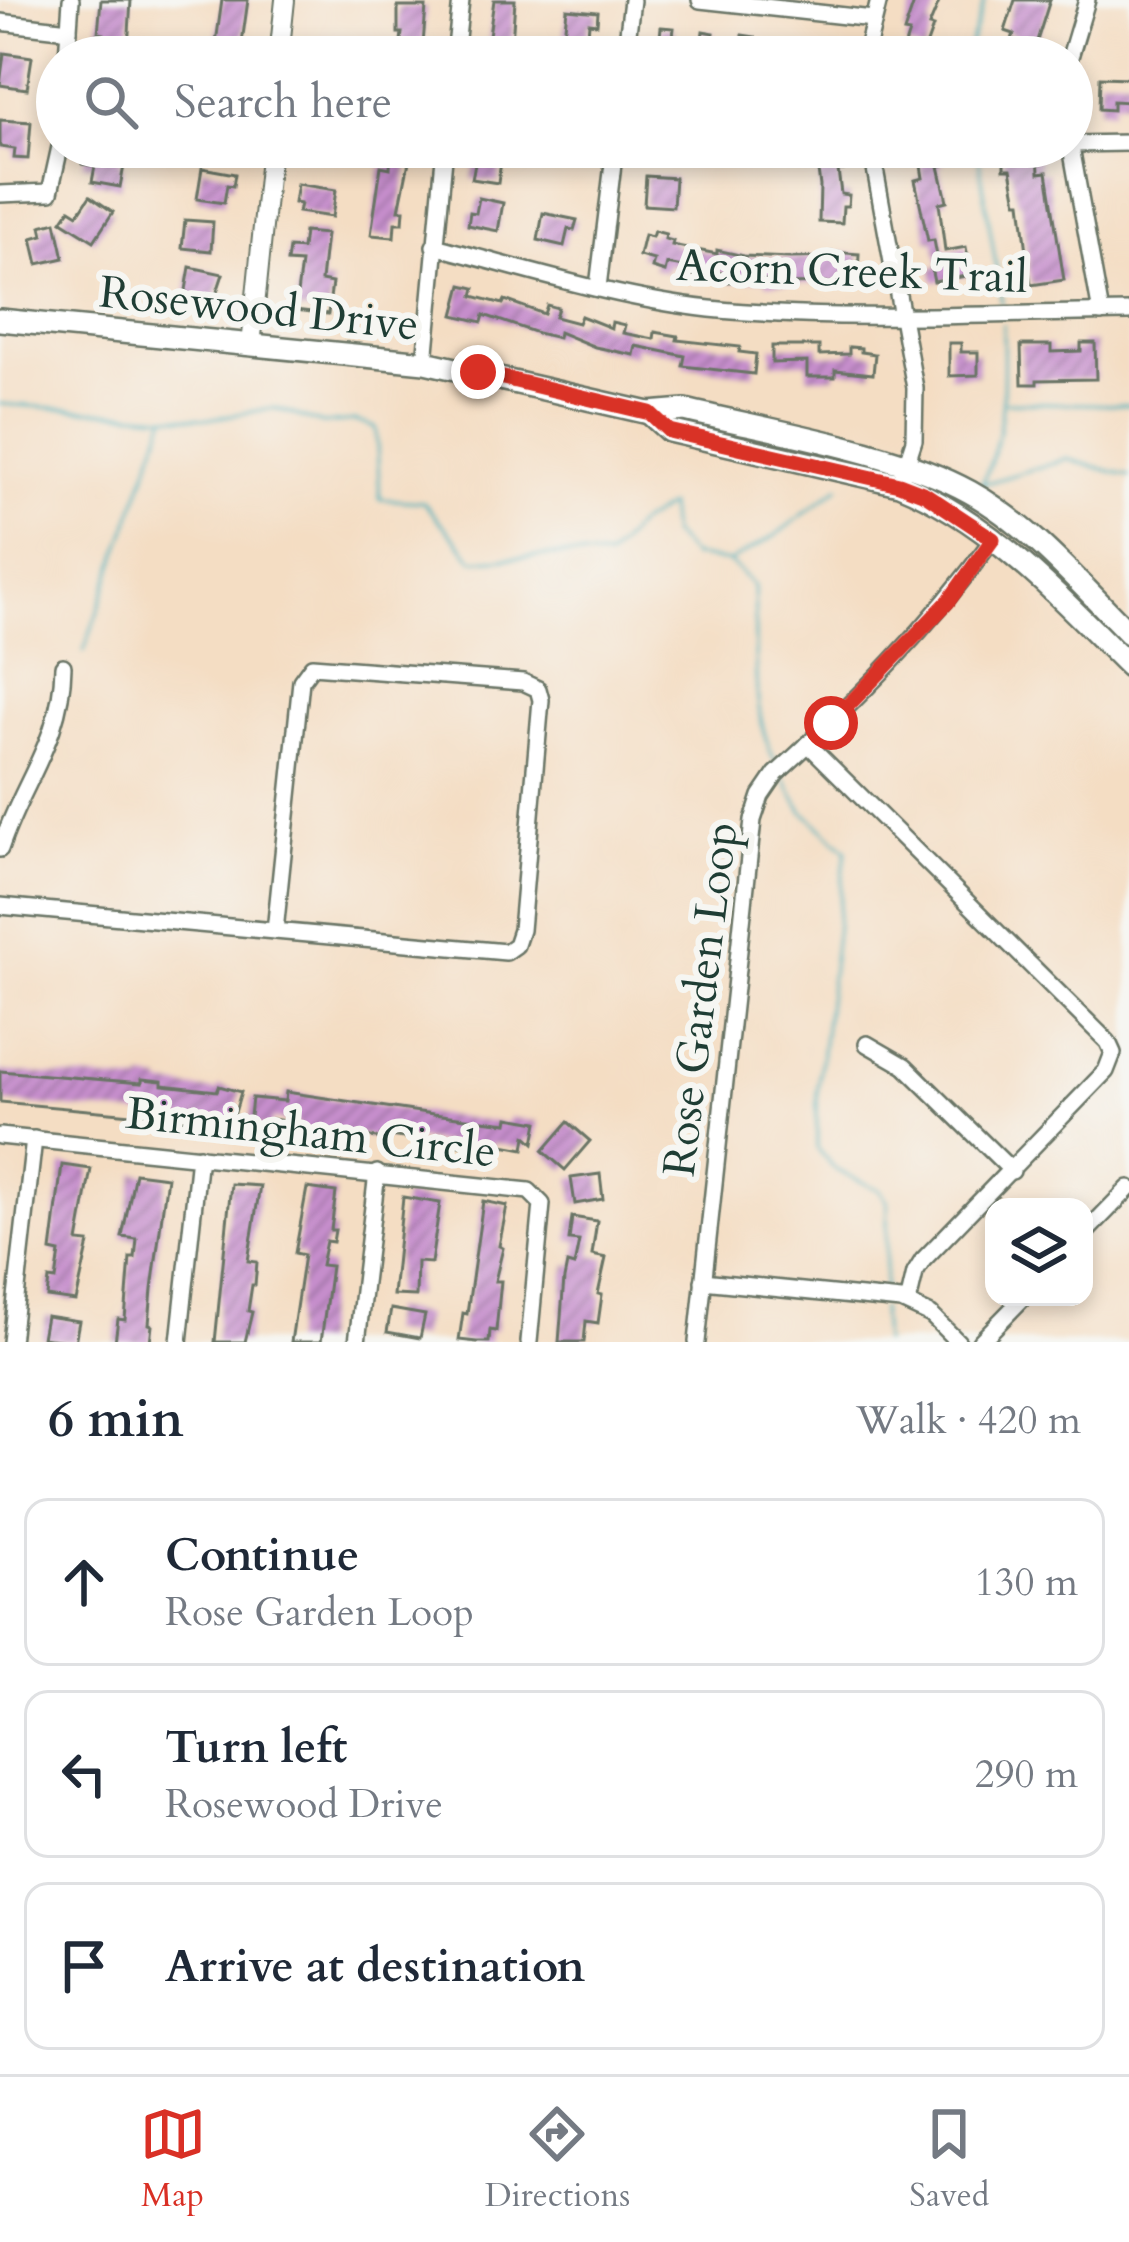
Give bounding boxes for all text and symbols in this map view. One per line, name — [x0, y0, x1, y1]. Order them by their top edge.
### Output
search box — [36, 36, 1093, 168]
icon: search — [78, 69, 144, 135]
text: Search here — [174, 72, 392, 133]
street label: Acorn Creek Trail — [675, 235, 1029, 308]
street label: Rosewood Drive — [96, 261, 421, 356]
route end — [451, 345, 505, 399]
route start — [804, 696, 858, 750]
street label: Rose Garden Loop — [648, 819, 752, 1180]
street label: Birmingham Circle — [123, 1083, 499, 1182]
map controls — [985, 1198, 1093, 1306]
button: layers — [985, 1198, 1093, 1306]
text: 6 min — [48, 1385, 184, 1455]
text: Walk · 420 m — [856, 1394, 1081, 1447]
text: Continue — [165, 1525, 359, 1586]
icon: ahead — [51, 1549, 117, 1615]
text: 130 m — [975, 1556, 1078, 1609]
text: Rose Garden Loop — [165, 1586, 474, 1639]
text: Turn left — [165, 1717, 347, 1778]
icon: left — [51, 1741, 117, 1807]
text: 290 m — [975, 1748, 1078, 1801]
text: Rosewood Drive — [165, 1778, 443, 1831]
icon: arrive — [51, 1933, 117, 1999]
text: Arrive at destination — [165, 1936, 585, 1997]
tab: Map — [140, 2101, 206, 2218]
tab: Directions — [485, 2101, 630, 2218]
tab: Saved — [909, 2101, 989, 2218]

